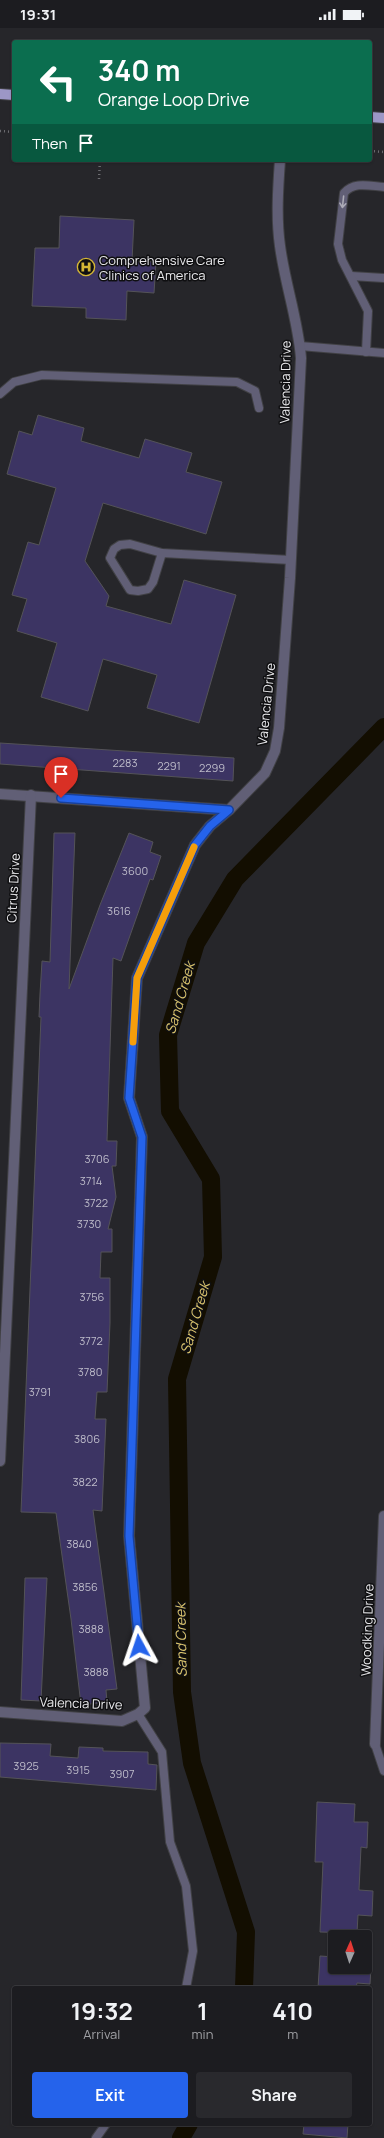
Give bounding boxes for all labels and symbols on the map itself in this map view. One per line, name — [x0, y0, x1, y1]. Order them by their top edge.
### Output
one-way arrow — [339, 195, 346, 208]
place label: Comprehensive Care Clinics of America — [99, 251, 225, 284]
hospital icon: Comprehensive Care Clinics of America — [76, 257, 96, 277]
street label: Valencia Drive — [275, 340, 295, 424]
street label: Valencia Drive — [253, 661, 279, 746]
house number: 2283 — [112, 755, 138, 770]
pin — [44, 757, 78, 798]
house number: 2291 — [157, 758, 181, 773]
house number: 2299 — [199, 760, 225, 775]
street label: Citrus Drive — [2, 852, 24, 923]
house number: 3600 — [122, 863, 148, 878]
house number: 3616 — [107, 903, 131, 918]
water label: Sand Creek — [160, 958, 199, 1036]
house number: 3706 — [84, 1151, 110, 1166]
house number: 3714 — [80, 1173, 102, 1188]
house number: 3722 — [84, 1195, 108, 1210]
house number: 3730 — [77, 1216, 101, 1231]
water label: Sand Creek — [175, 1278, 214, 1356]
house number: 3756 — [80, 1289, 105, 1304]
house number: 3772 — [79, 1333, 103, 1348]
house number: 3780 — [78, 1364, 102, 1379]
house number: 3791 — [29, 1384, 51, 1399]
house number: 3806 — [74, 1431, 100, 1446]
house number: 3822 — [72, 1474, 98, 1489]
house number: 3840 — [66, 1536, 92, 1551]
house number: 3856 — [72, 1579, 98, 1594]
street label: Woodking Drive — [356, 1583, 378, 1676]
water label: Sand Creek — [170, 1601, 191, 1677]
house number: 3888 — [78, 1621, 104, 1636]
position arrow — [118, 1625, 160, 1667]
house number: 3888 — [83, 1664, 109, 1679]
street label: Valencia Drive — [39, 1693, 123, 1713]
house number: 3925 — [13, 1758, 39, 1773]
house number: 3915 — [66, 1762, 90, 1777]
house number: 3907 — [109, 1766, 135, 1781]
north arrow — [328, 1930, 372, 1974]

